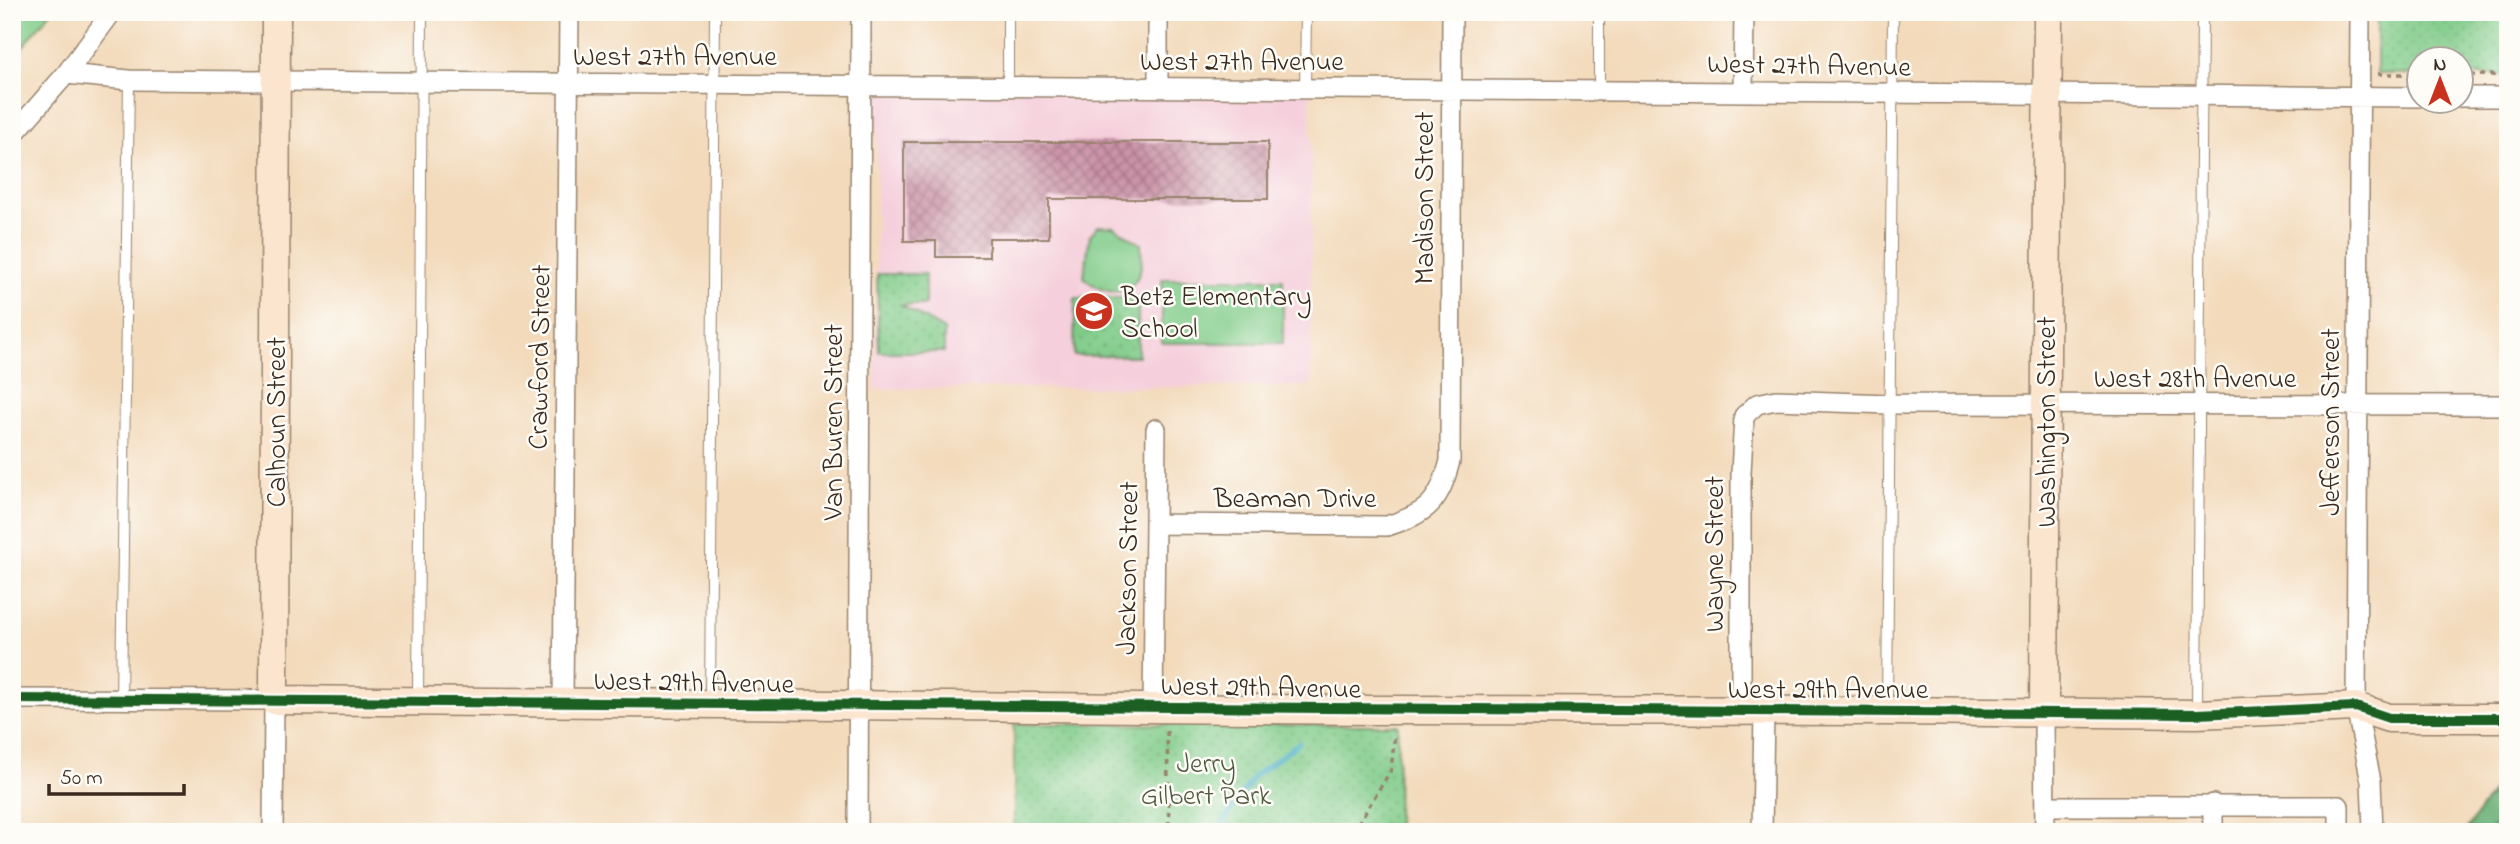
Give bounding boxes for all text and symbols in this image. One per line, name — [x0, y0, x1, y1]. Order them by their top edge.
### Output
street label: West 27th Avenue — [573, 38, 777, 79]
street label: West 27th Avenue — [1140, 43, 1344, 84]
street label: West 27th Avenue — [1707, 45, 1912, 90]
north arrow — [2404, 46, 2474, 116]
text: N — [2434, 52, 2447, 79]
street label: Madison Street — [1406, 111, 1447, 285]
street label: Crawford Street — [519, 264, 564, 450]
place label: Betz Elementary School — [1120, 278, 1312, 351]
school or university icon: Betz Elementary School — [1073, 290, 1115, 332]
street label: Washington Street — [2028, 316, 2069, 528]
street label: Van Buren Street — [815, 324, 856, 521]
street label: Jefferson Street — [2312, 328, 2353, 516]
street label: Calhoun Street — [258, 337, 299, 507]
street label: West 28th Avenue — [2094, 360, 2297, 401]
street label: Wayne Street — [1696, 476, 1737, 632]
street label: Beaman Drive — [1213, 480, 1377, 521]
street label: Jackson Street — [1107, 481, 1152, 655]
street label: West 29th Avenue — [593, 662, 795, 707]
street label: West 29th Avenue — [1160, 667, 1362, 712]
street label: West 29th Avenue — [1728, 671, 1929, 712]
park label: Jerry Gilbert Park — [1141, 745, 1272, 818]
scale bar — [49, 753, 184, 797]
text: 50 m — [60, 764, 103, 794]

